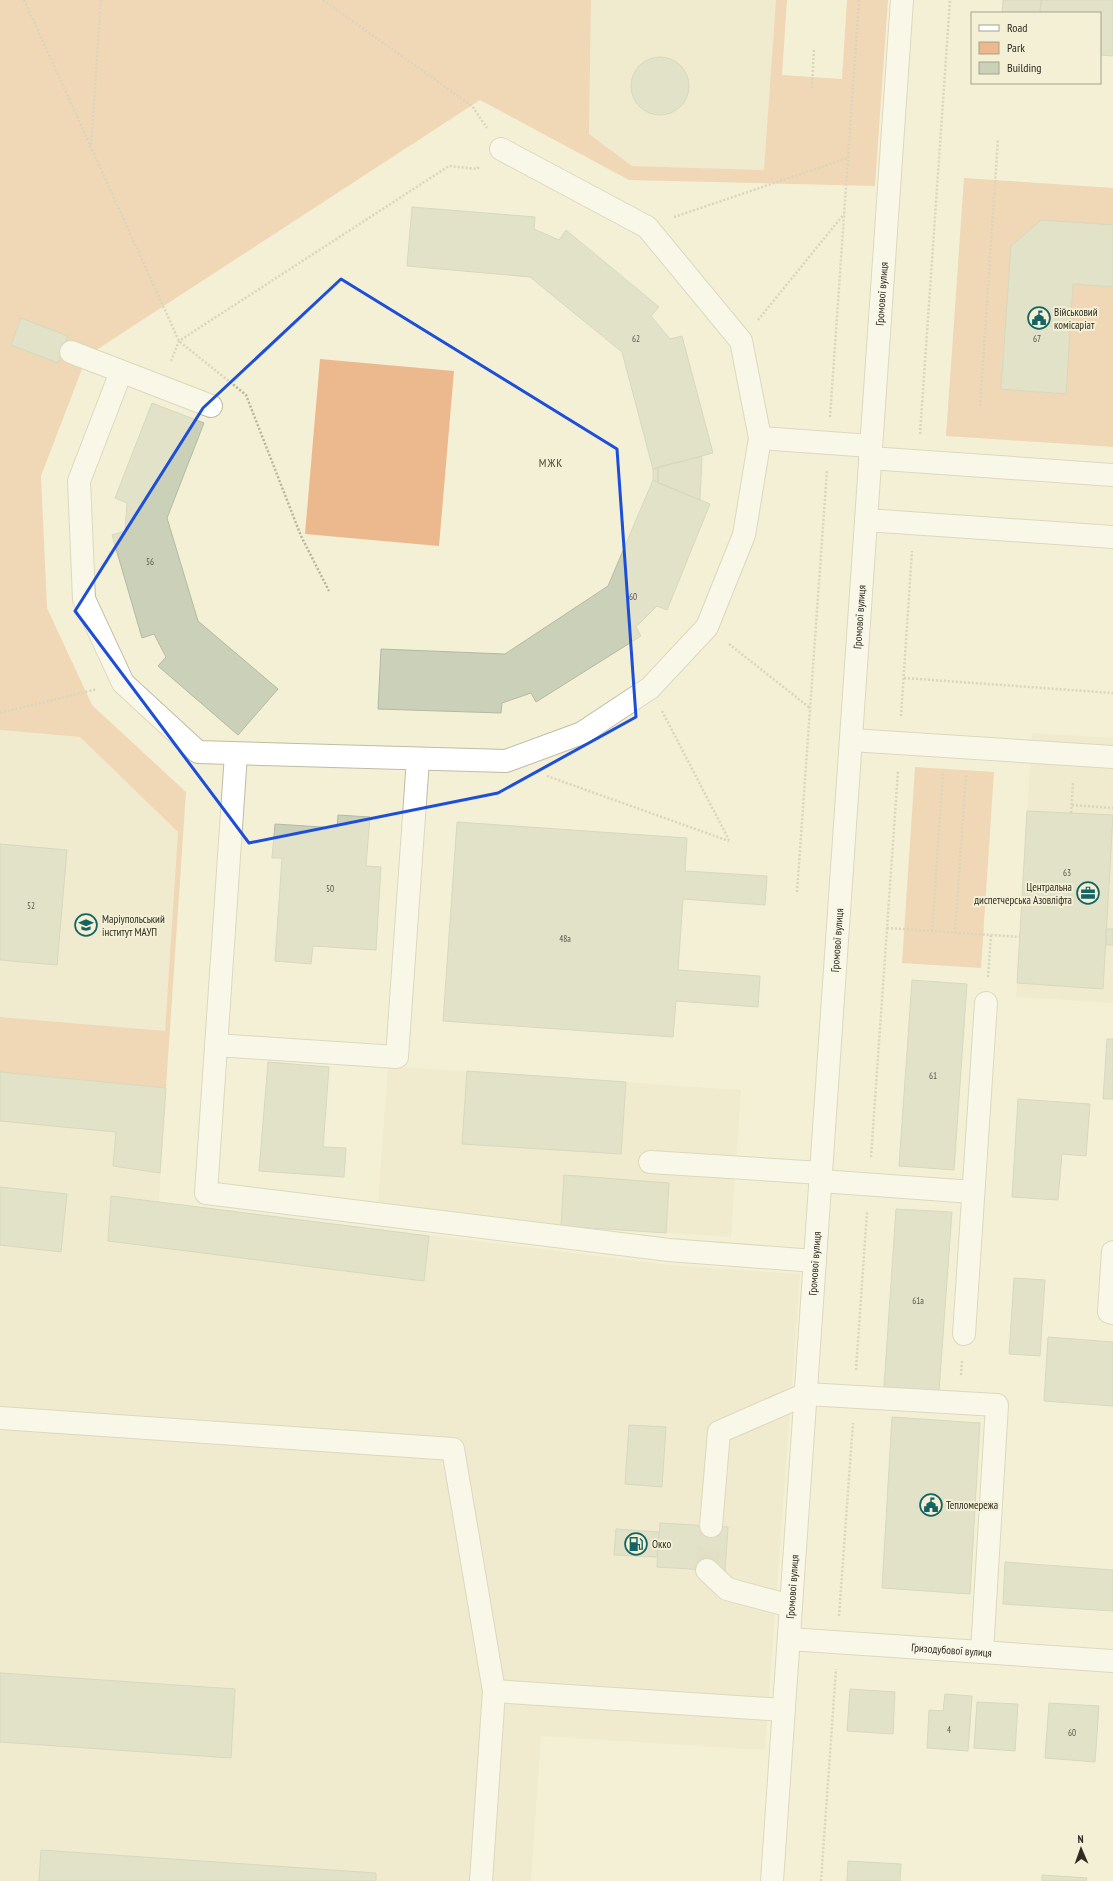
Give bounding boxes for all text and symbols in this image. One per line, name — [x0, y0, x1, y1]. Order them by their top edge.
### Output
legend — [971, 12, 1101, 84]
text: Road — [1007, 20, 1027, 35]
text: Park — [1007, 40, 1025, 55]
text: Building — [1007, 60, 1042, 75]
street label: Громової вулиця — [873, 261, 891, 326]
public building icon: Військовий комісаріат — [1026, 305, 1052, 331]
place label: Військовий комісаріат — [1054, 305, 1098, 332]
house number: 62 — [632, 333, 640, 344]
house number: 67 — [1033, 333, 1041, 344]
district label: МЖК — [539, 455, 563, 470]
house number: 56 — [146, 556, 154, 567]
street label: Громової вулиця — [850, 585, 869, 649]
house number: 60 — [629, 591, 637, 602]
house number: 63 — [1063, 867, 1071, 878]
place label: Центральна диспетчерська Азовліфта — [974, 880, 1072, 907]
office icon: Центральна диспетчерська Азовліфта — [1075, 880, 1101, 906]
house number: 50 — [326, 883, 334, 894]
house number: 52 — [27, 900, 35, 911]
street label: Громової вулиця — [828, 908, 846, 973]
school or university icon: Маріупольський інститут МАУП — [73, 912, 99, 938]
place label: Маріупольський інститут МАУП — [102, 912, 165, 939]
house number: 48а — [559, 933, 571, 944]
house number: 61 — [929, 1070, 937, 1081]
street label: Громової вулиця — [805, 1231, 824, 1296]
house number: 61а — [912, 1295, 924, 1306]
public building icon: Тепломережа — [918, 1492, 944, 1518]
place label: Тепломережа — [946, 1498, 998, 1512]
fuel station icon: Окко — [623, 1531, 649, 1557]
place label: Окко — [652, 1537, 671, 1551]
street label: Громової вулиця — [783, 1554, 802, 1619]
street label: Гризодубової вулиця — [911, 1640, 992, 1660]
house number: 4 — [947, 1724, 951, 1735]
house number: 60 — [1068, 1727, 1076, 1738]
north arrow — [1061, 1829, 1101, 1869]
text: N — [1077, 1832, 1084, 1846]

